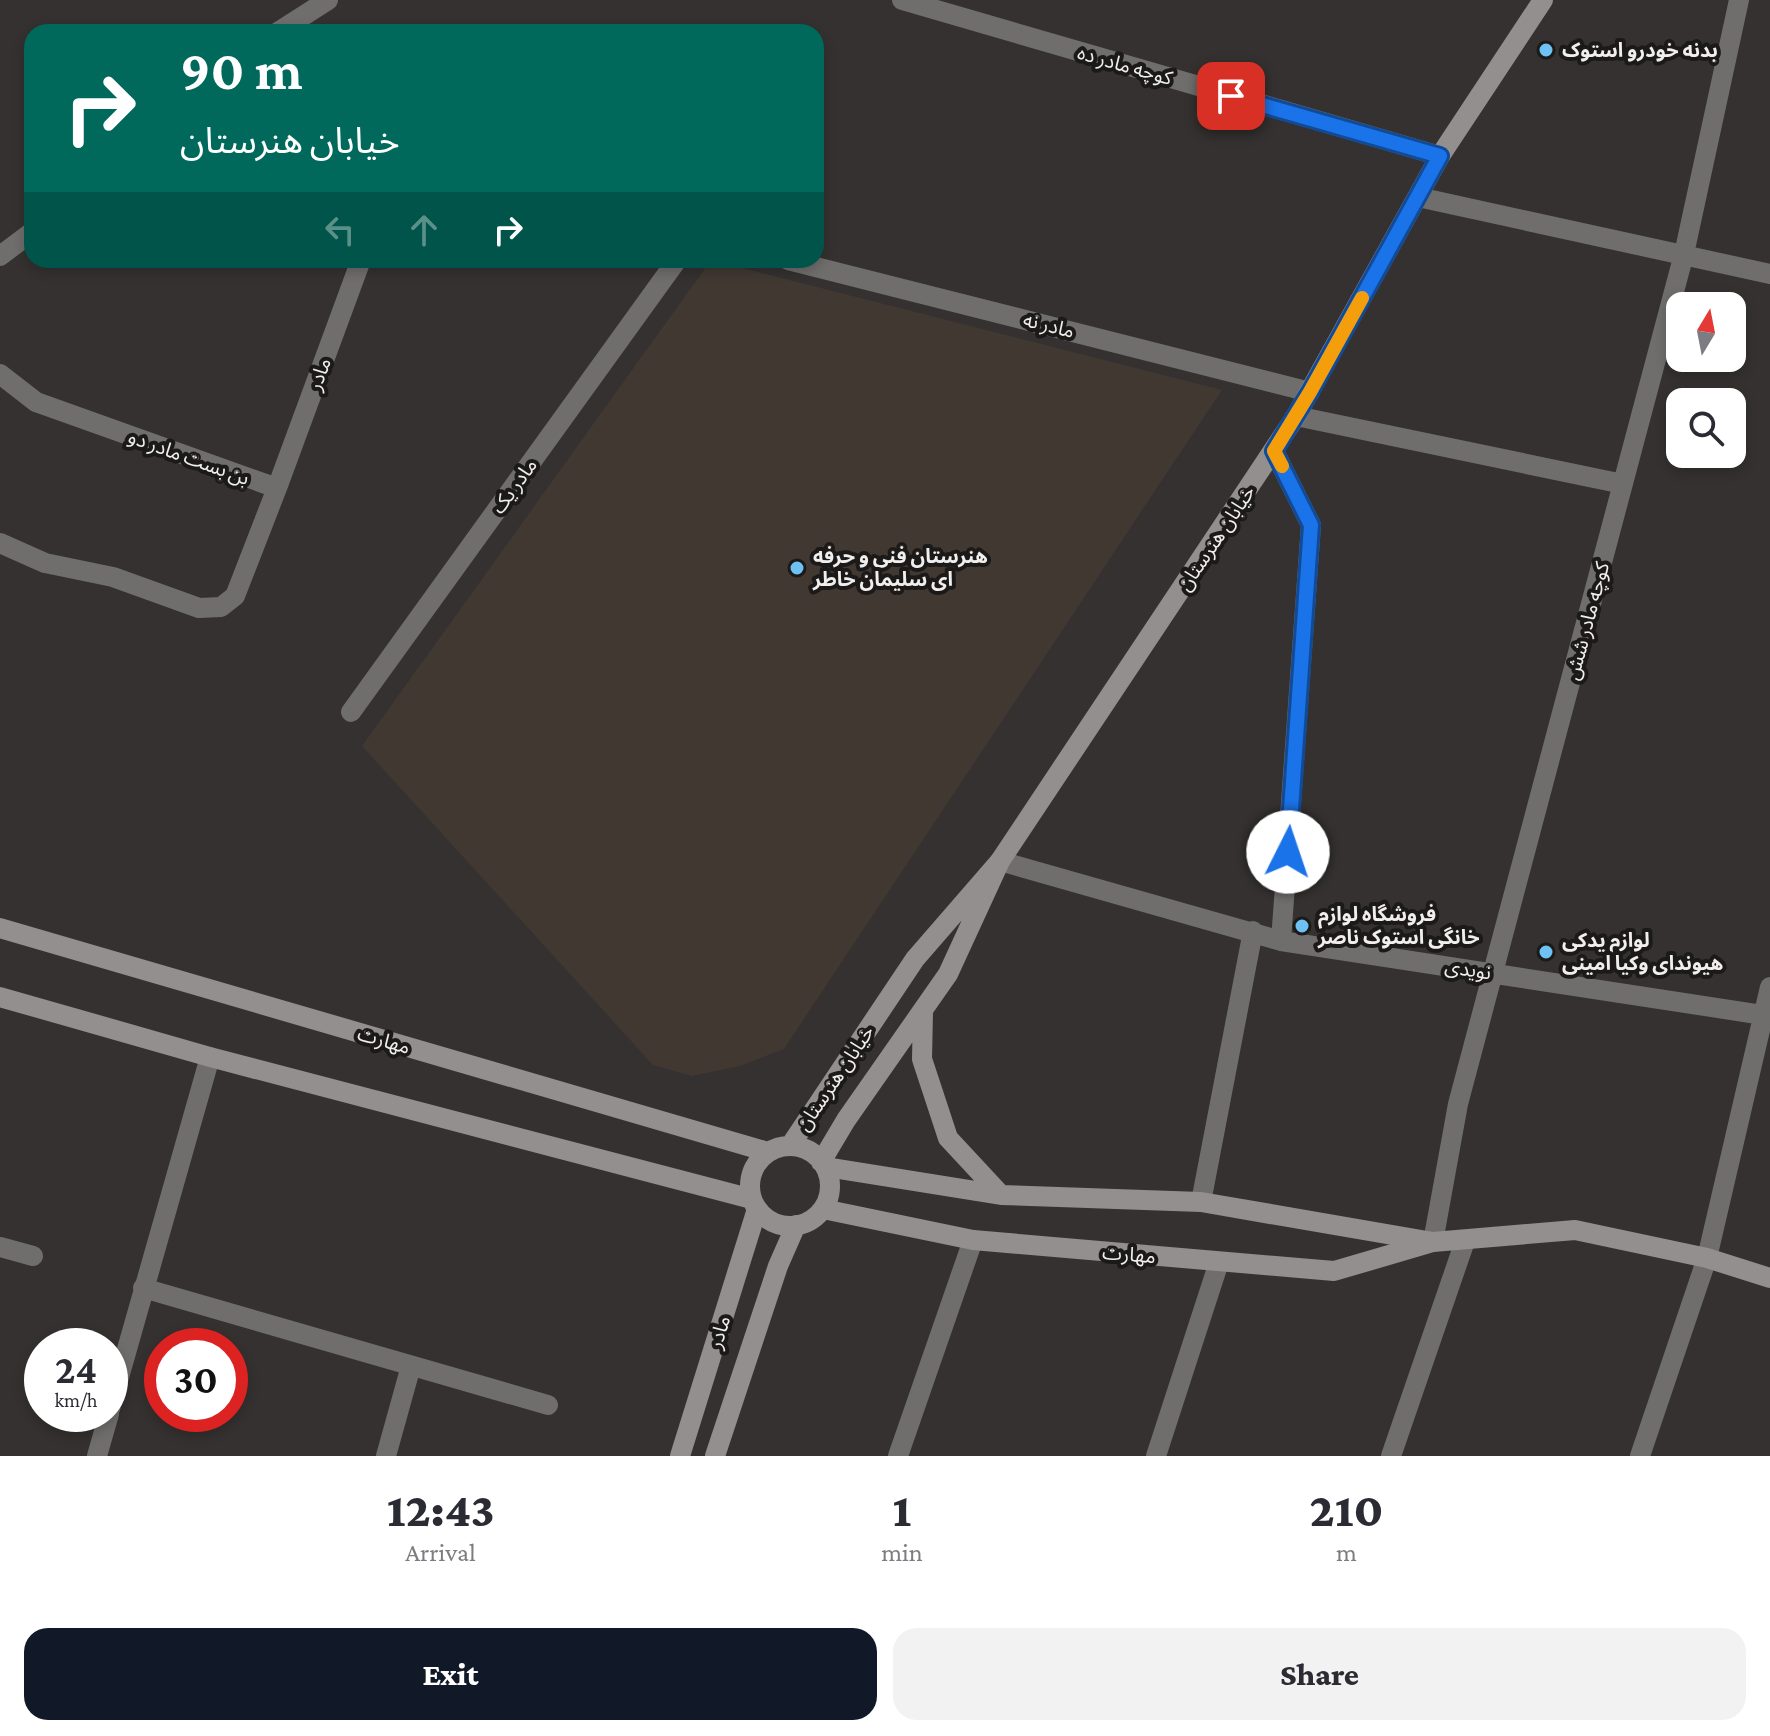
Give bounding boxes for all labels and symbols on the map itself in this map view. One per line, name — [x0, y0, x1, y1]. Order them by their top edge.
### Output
place label: بدنه خودرو استوک — [1562, 39, 1718, 62]
street label: کوچه مادر ده — [1075, 41, 1176, 91]
marker: بدنه خودرو استوک — [1537, 41, 1555, 59]
pin — [1197, 62, 1265, 130]
north arrow — [1666, 292, 1746, 372]
street label: مادر نه — [1021, 308, 1077, 343]
street label: مادر — [303, 355, 336, 395]
street label: بن بست مادر دو — [125, 425, 253, 490]
street label: مادر یک — [487, 454, 542, 518]
street label: خیابان هنرستان — [1173, 481, 1260, 595]
place label: هنرستان فنی و حرفه ای سلیمان خاطر — [812, 545, 988, 591]
marker: هنرستان فنی و حرفه ای سلیمان خاطر — [788, 559, 806, 577]
street label: کوچه مادر شش — [1561, 559, 1615, 683]
position arrow — [1246, 810, 1330, 894]
place label: فروشگاه لوازم خانگى استوک ناصر — [1317, 903, 1480, 949]
marker: فروشگاه لوازم خانگى استوک ناصر — [1293, 917, 1311, 935]
place label: لوازم یدکى هیونداى وکیا امینى — [1562, 929, 1724, 975]
marker: لوازم یدکى هیونداى وکیا امینى — [1537, 943, 1555, 961]
street label: نویدی — [1443, 954, 1493, 985]
street label: خیابان هنرستان — [792, 1021, 879, 1135]
street label: مهارت — [355, 1022, 413, 1059]
street label: مهارت — [1101, 1241, 1157, 1268]
street label: مادر — [703, 1313, 735, 1352]
speed limit sign: 30 — [144, 1328, 248, 1432]

